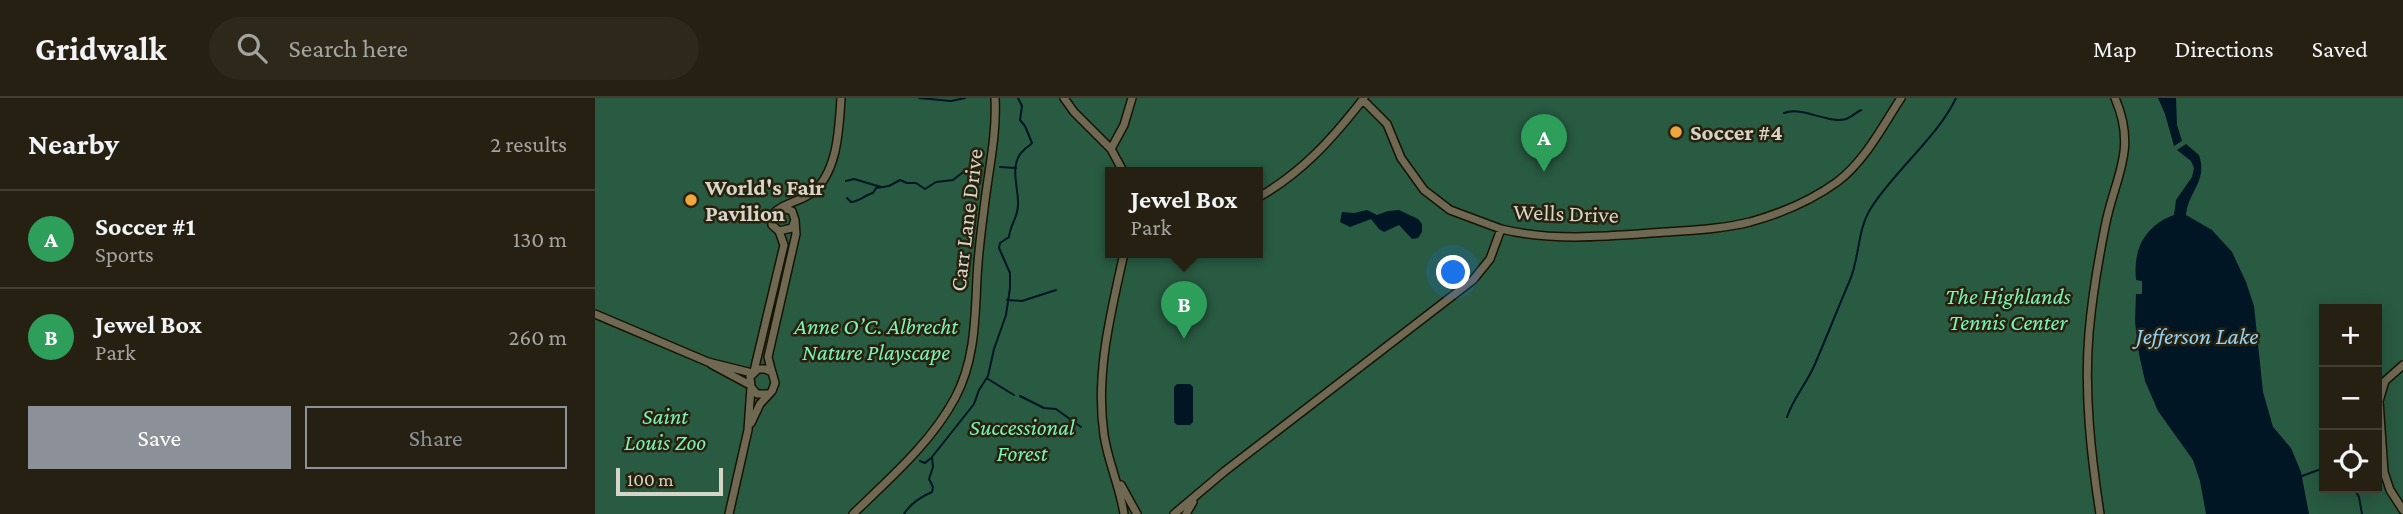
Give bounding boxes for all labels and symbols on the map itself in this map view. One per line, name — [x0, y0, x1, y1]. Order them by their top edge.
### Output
pin: A — [1521, 114, 1567, 172]
place label: Soccer #4 — [1690, 119, 1783, 145]
marker: Soccer #4 — [1668, 124, 1684, 140]
street label: Carr Lane Drive — [944, 147, 988, 293]
place label: World's Fair Pavilion — [704, 174, 825, 226]
marker: World's Fair Pavilion — [683, 192, 699, 208]
street label: Wells Drive — [1513, 198, 1619, 228]
your location — [1436, 255, 1470, 289]
pin: B — [1161, 281, 1207, 339]
park label: The Highlands Tennis Center — [1945, 283, 2072, 335]
park label: Anne O’C. Albrecht Nature Playscape — [793, 313, 959, 365]
water label: Jefferson Lake — [2132, 322, 2258, 349]
park label: Saint Louis Zoo — [624, 403, 706, 455]
park label: Successional Forest — [969, 414, 1075, 466]
scale bar — [616, 465, 723, 497]

